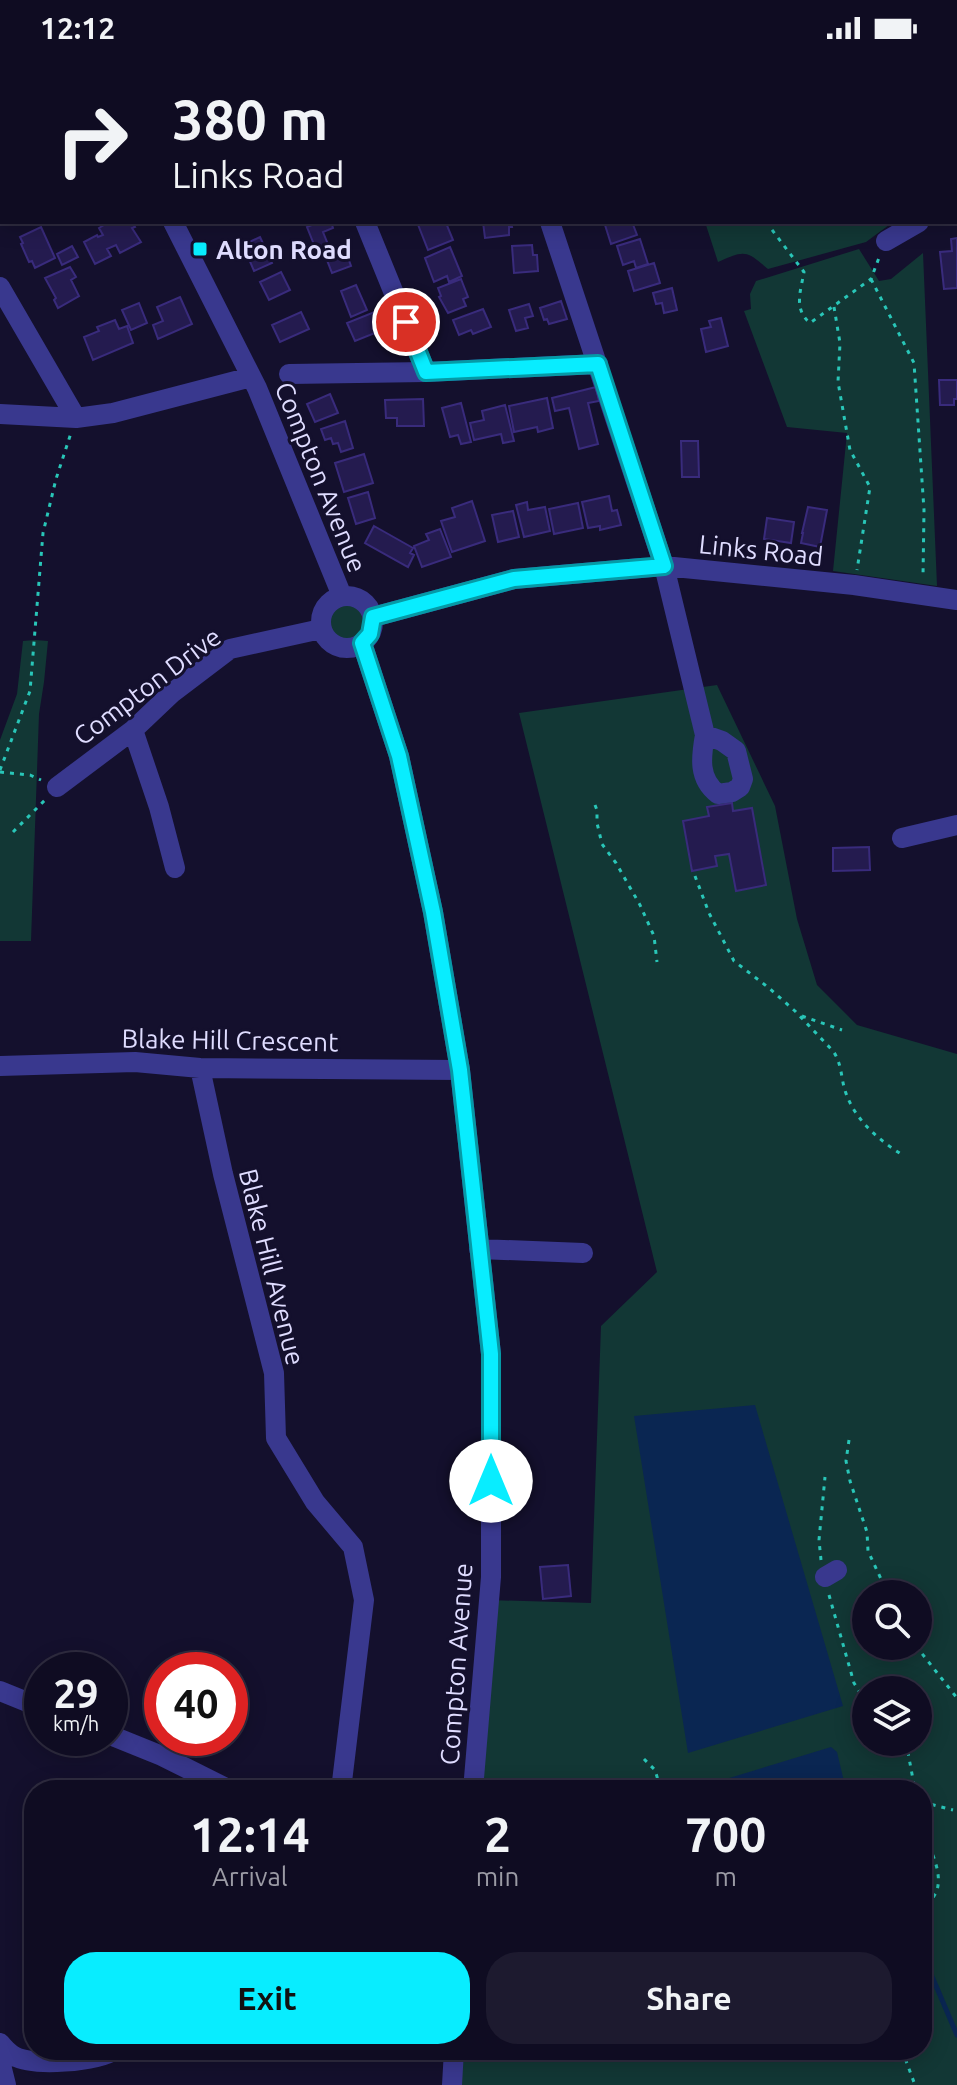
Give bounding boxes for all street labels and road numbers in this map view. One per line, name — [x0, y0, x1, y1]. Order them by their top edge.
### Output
street label: Compton Avenue — [270, 378, 372, 576]
street label: Links Road — [697, 529, 825, 571]
street label: Compton Drive — [68, 621, 226, 751]
street label: Blake Hill Crescent — [121, 1024, 339, 1056]
street label: Blake Hill Avenue — [234, 1166, 310, 1368]
street label: Compton Avenue — [434, 1562, 478, 1766]

